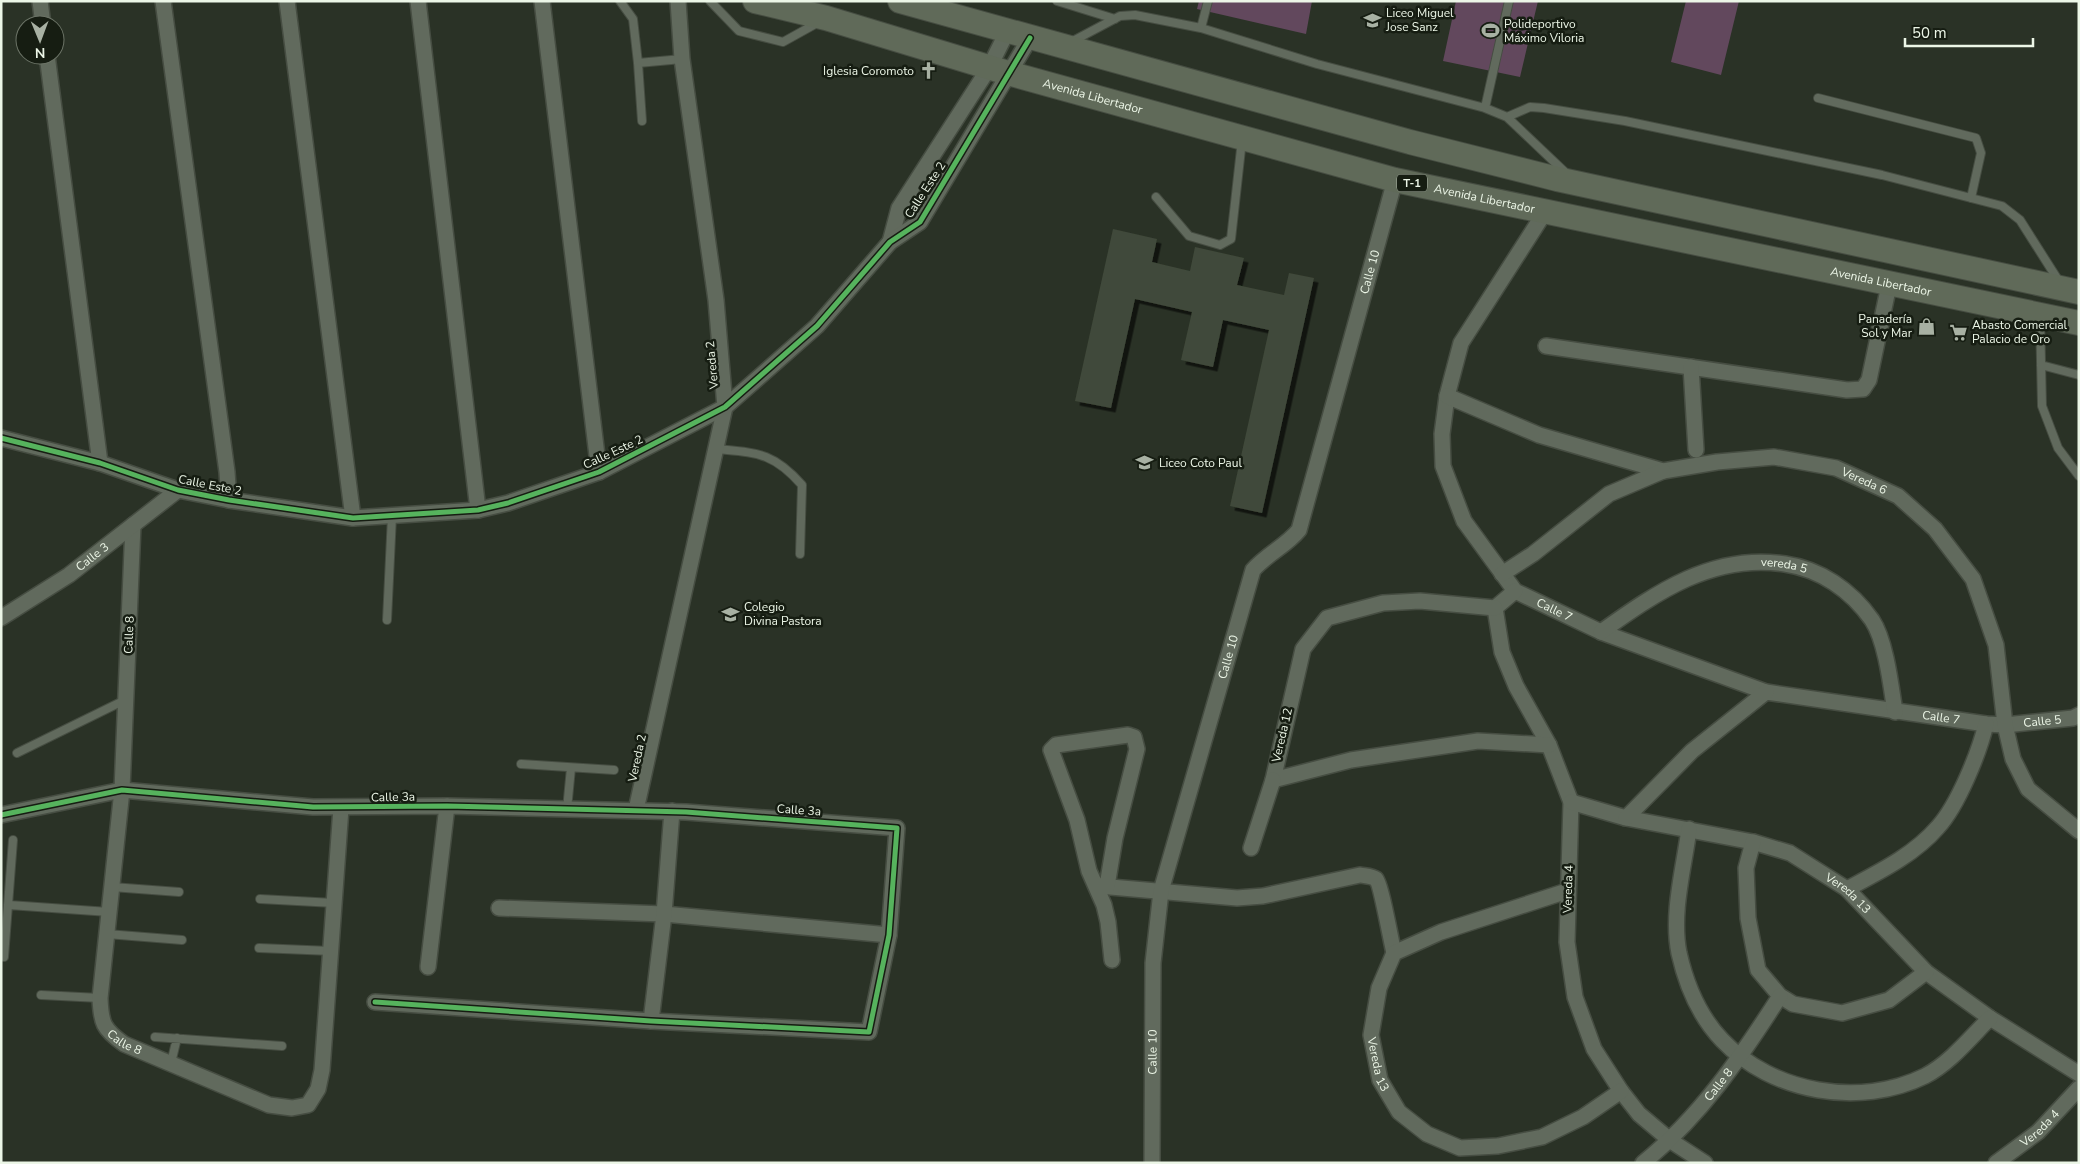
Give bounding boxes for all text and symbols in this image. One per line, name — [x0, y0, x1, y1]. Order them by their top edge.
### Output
place label: Liceo Miguel Jose Sanz — [1385, 5, 1454, 35]
school or university icon: Liceo Miguel Jose Sanz — [1362, 10, 1382, 30]
north arrow — [15, 15, 65, 65]
scale bar — [1905, 15, 2032, 47]
place label: Polideportivo Máximo Viloria — [1504, 16, 1584, 46]
sports icon: Polideportivo Máximo Viloria — [1480, 21, 1500, 41]
text: 50 m — [1912, 23, 1947, 43]
text: N — [35, 43, 46, 62]
church icon: Iglesia Coromoto — [918, 61, 938, 81]
place label: Iglesia Coromoto — [823, 63, 914, 79]
street label: Avenida Libertador — [1041, 75, 1145, 118]
street label: Calle Este 2 — [901, 159, 949, 221]
road number: T-1 — [1397, 174, 1427, 192]
street label: Avenida Libertador — [1432, 180, 1537, 217]
street label: Calle 10 — [1356, 248, 1383, 296]
street label: Avenida Libertador — [1829, 263, 1934, 300]
place label: Panadería Sol y Mar — [1858, 311, 1913, 341]
shop icon: Panadería Sol y Mar — [1916, 316, 1936, 336]
place label: Abasto Comercial Palacio de Oro — [1972, 317, 2068, 347]
supermarket icon: Abasto Comercial Palacio de Oro — [1948, 322, 1968, 342]
street label: Vereda 2 — [702, 340, 722, 391]
street label: Calle Este 2 — [581, 431, 645, 473]
school or university icon: Liceo Coto Paul — [1135, 453, 1155, 473]
place label: Liceo Coto Paul — [1159, 455, 1242, 471]
street label: Vereda 6 — [1838, 463, 1890, 498]
street label: Calle Este 2 — [177, 471, 243, 499]
street label: Calle 3 — [72, 539, 112, 575]
street label: vereda 5 — [1761, 554, 1809, 577]
street label: Calle 7 — [1534, 594, 1575, 625]
place label: Colegio Divina Pastora — [744, 599, 822, 629]
school or university icon: Colegio Divina Pastora — [720, 604, 740, 624]
street label: Calle 8 — [120, 616, 138, 654]
street label: Calle 10 — [1214, 633, 1242, 681]
street label: Vereda 12 — [1268, 706, 1296, 765]
street label: Calle 7 — [1921, 707, 1961, 728]
street label: Calle 5 — [2023, 711, 2062, 731]
street label: Vereda 2 — [624, 733, 650, 784]
street label: Calle 3a — [371, 789, 415, 805]
street label: Calle 3a — [776, 800, 822, 820]
street label: Vereda 4 — [1559, 865, 1577, 914]
street label: Vereda 13 — [1821, 869, 1874, 917]
street label: Calle 8 — [104, 1026, 144, 1059]
street label: Calle 10 — [1144, 1029, 1161, 1075]
street label: Vereda 13 — [1363, 1035, 1393, 1094]
street label: Calle 8 — [1700, 1065, 1736, 1105]
street label: Vereda 4 — [2016, 1106, 2063, 1151]

